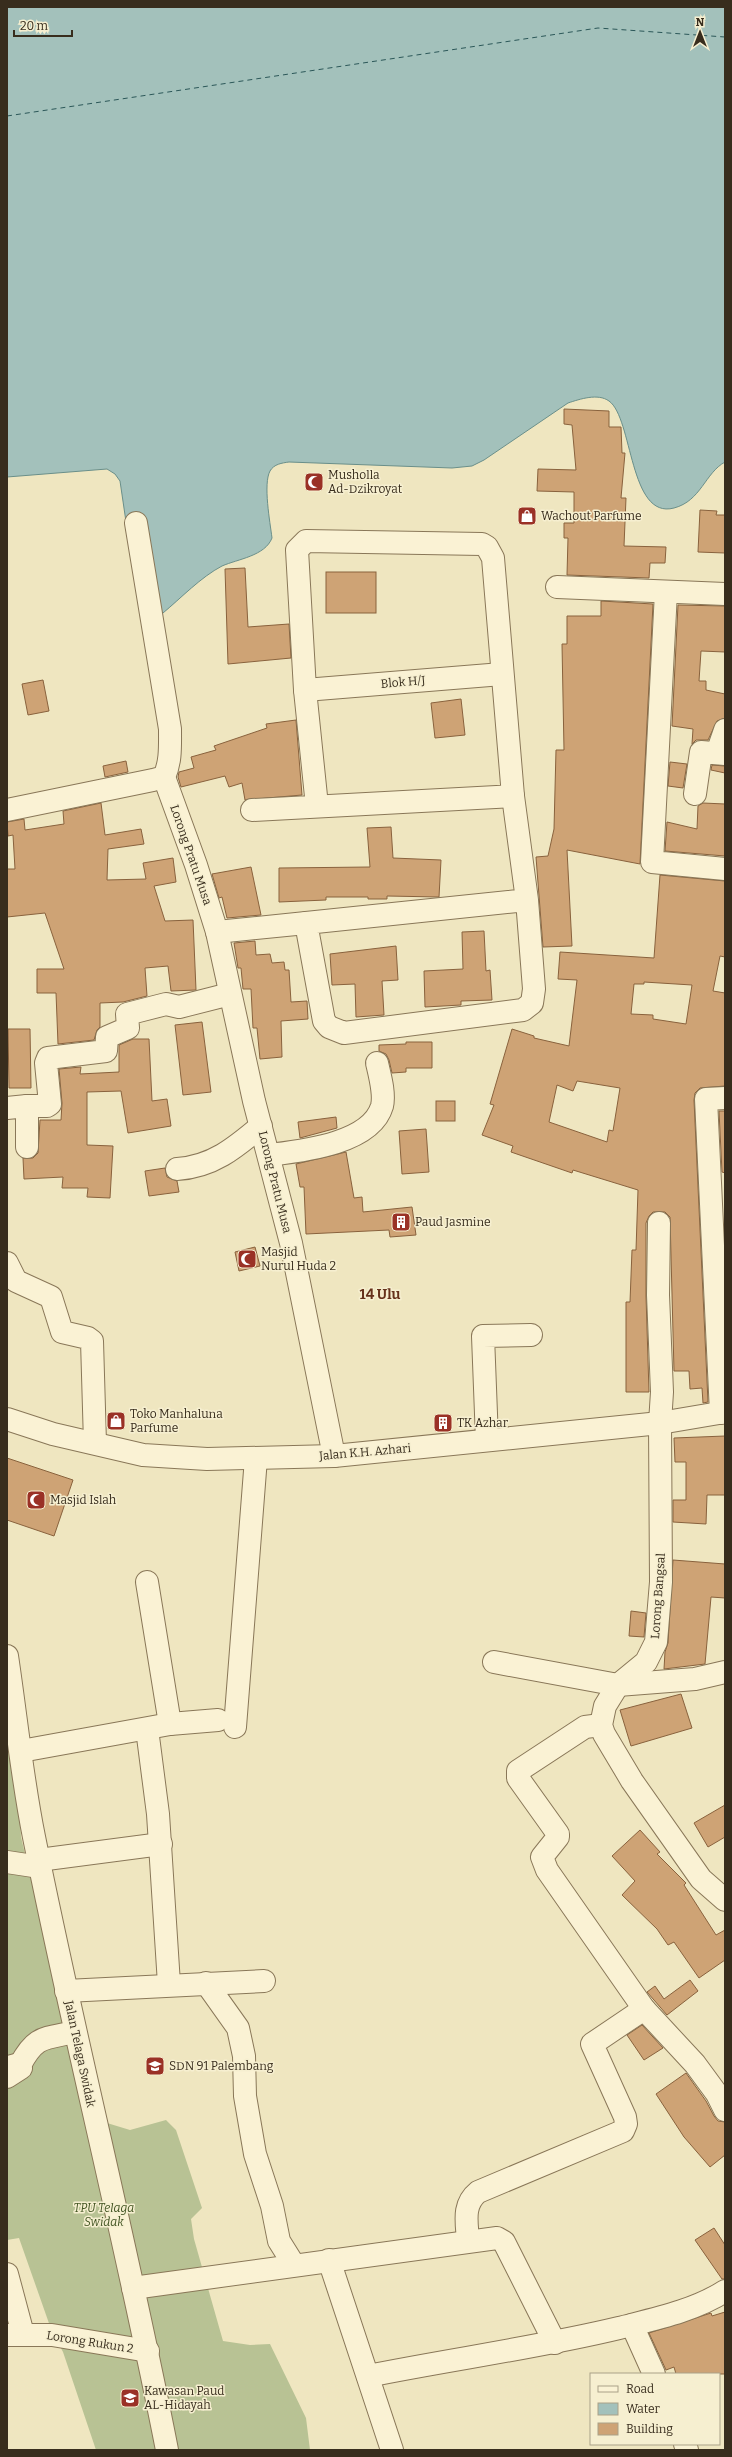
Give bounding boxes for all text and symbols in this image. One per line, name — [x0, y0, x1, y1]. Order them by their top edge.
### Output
scale bar — [14, 12, 72, 38]
north arrow — [680, 12, 720, 52]
text: N — [696, 16, 705, 29]
text: 20 m — [20, 19, 49, 33]
place label: Musholla Ad-Dzikroyat — [328, 468, 403, 496]
mosque icon: Musholla Ad-Dzikroyat — [303, 471, 325, 493]
shop icon: Wachout Parfume — [516, 505, 538, 527]
place label: Wachout Parfume — [541, 509, 642, 523]
street label: Blok H/J — [380, 673, 426, 691]
street label: Lorong Pratu Musa — [167, 803, 215, 907]
street label: Lorong Pratu Musa — [255, 1129, 295, 1235]
building icon: Paud Jasmine — [390, 1211, 412, 1233]
place label: Paud Jasmine — [415, 1215, 491, 1229]
place label: Masjid Nurul Huda 2 — [261, 1245, 336, 1273]
mosque icon: Masjid Nurul Huda 2 — [236, 1248, 258, 1270]
district label: 14 Ulu — [360, 1286, 401, 1303]
place label: Toko Manhaluna Parfume — [130, 1407, 223, 1435]
shop icon: Toko Manhaluna Parfume — [105, 1410, 127, 1432]
building icon: TK Azhar — [432, 1412, 454, 1434]
place label: TK Azhar — [457, 1416, 509, 1430]
street label: Jalan K.H. Azhari — [318, 1441, 412, 1463]
mosque icon: Masjid Islah — [25, 1489, 47, 1511]
place label: Masjid Islah — [50, 1493, 117, 1507]
street label: Lorong Bangsal — [648, 1552, 668, 1639]
street label: Jalan Telaga Swidak — [62, 1998, 98, 2109]
school or university icon: SDN 91 Palembang — [144, 2055, 166, 2077]
place label: SDN 91 Palembang — [169, 2059, 274, 2073]
park label: TPU Telaga Swidak — [74, 2201, 134, 2229]
street label: Lorong Rukun 2 — [46, 2328, 134, 2356]
legend — [590, 2373, 720, 2445]
text: Road — [626, 2382, 654, 2396]
place label: Kawasan Paud AL-Hidayah — [144, 2384, 224, 2412]
school or university icon: Kawasan Paud AL-Hidayah — [119, 2387, 141, 2409]
text: Water — [626, 2402, 661, 2416]
text: Building — [626, 2422, 673, 2436]

